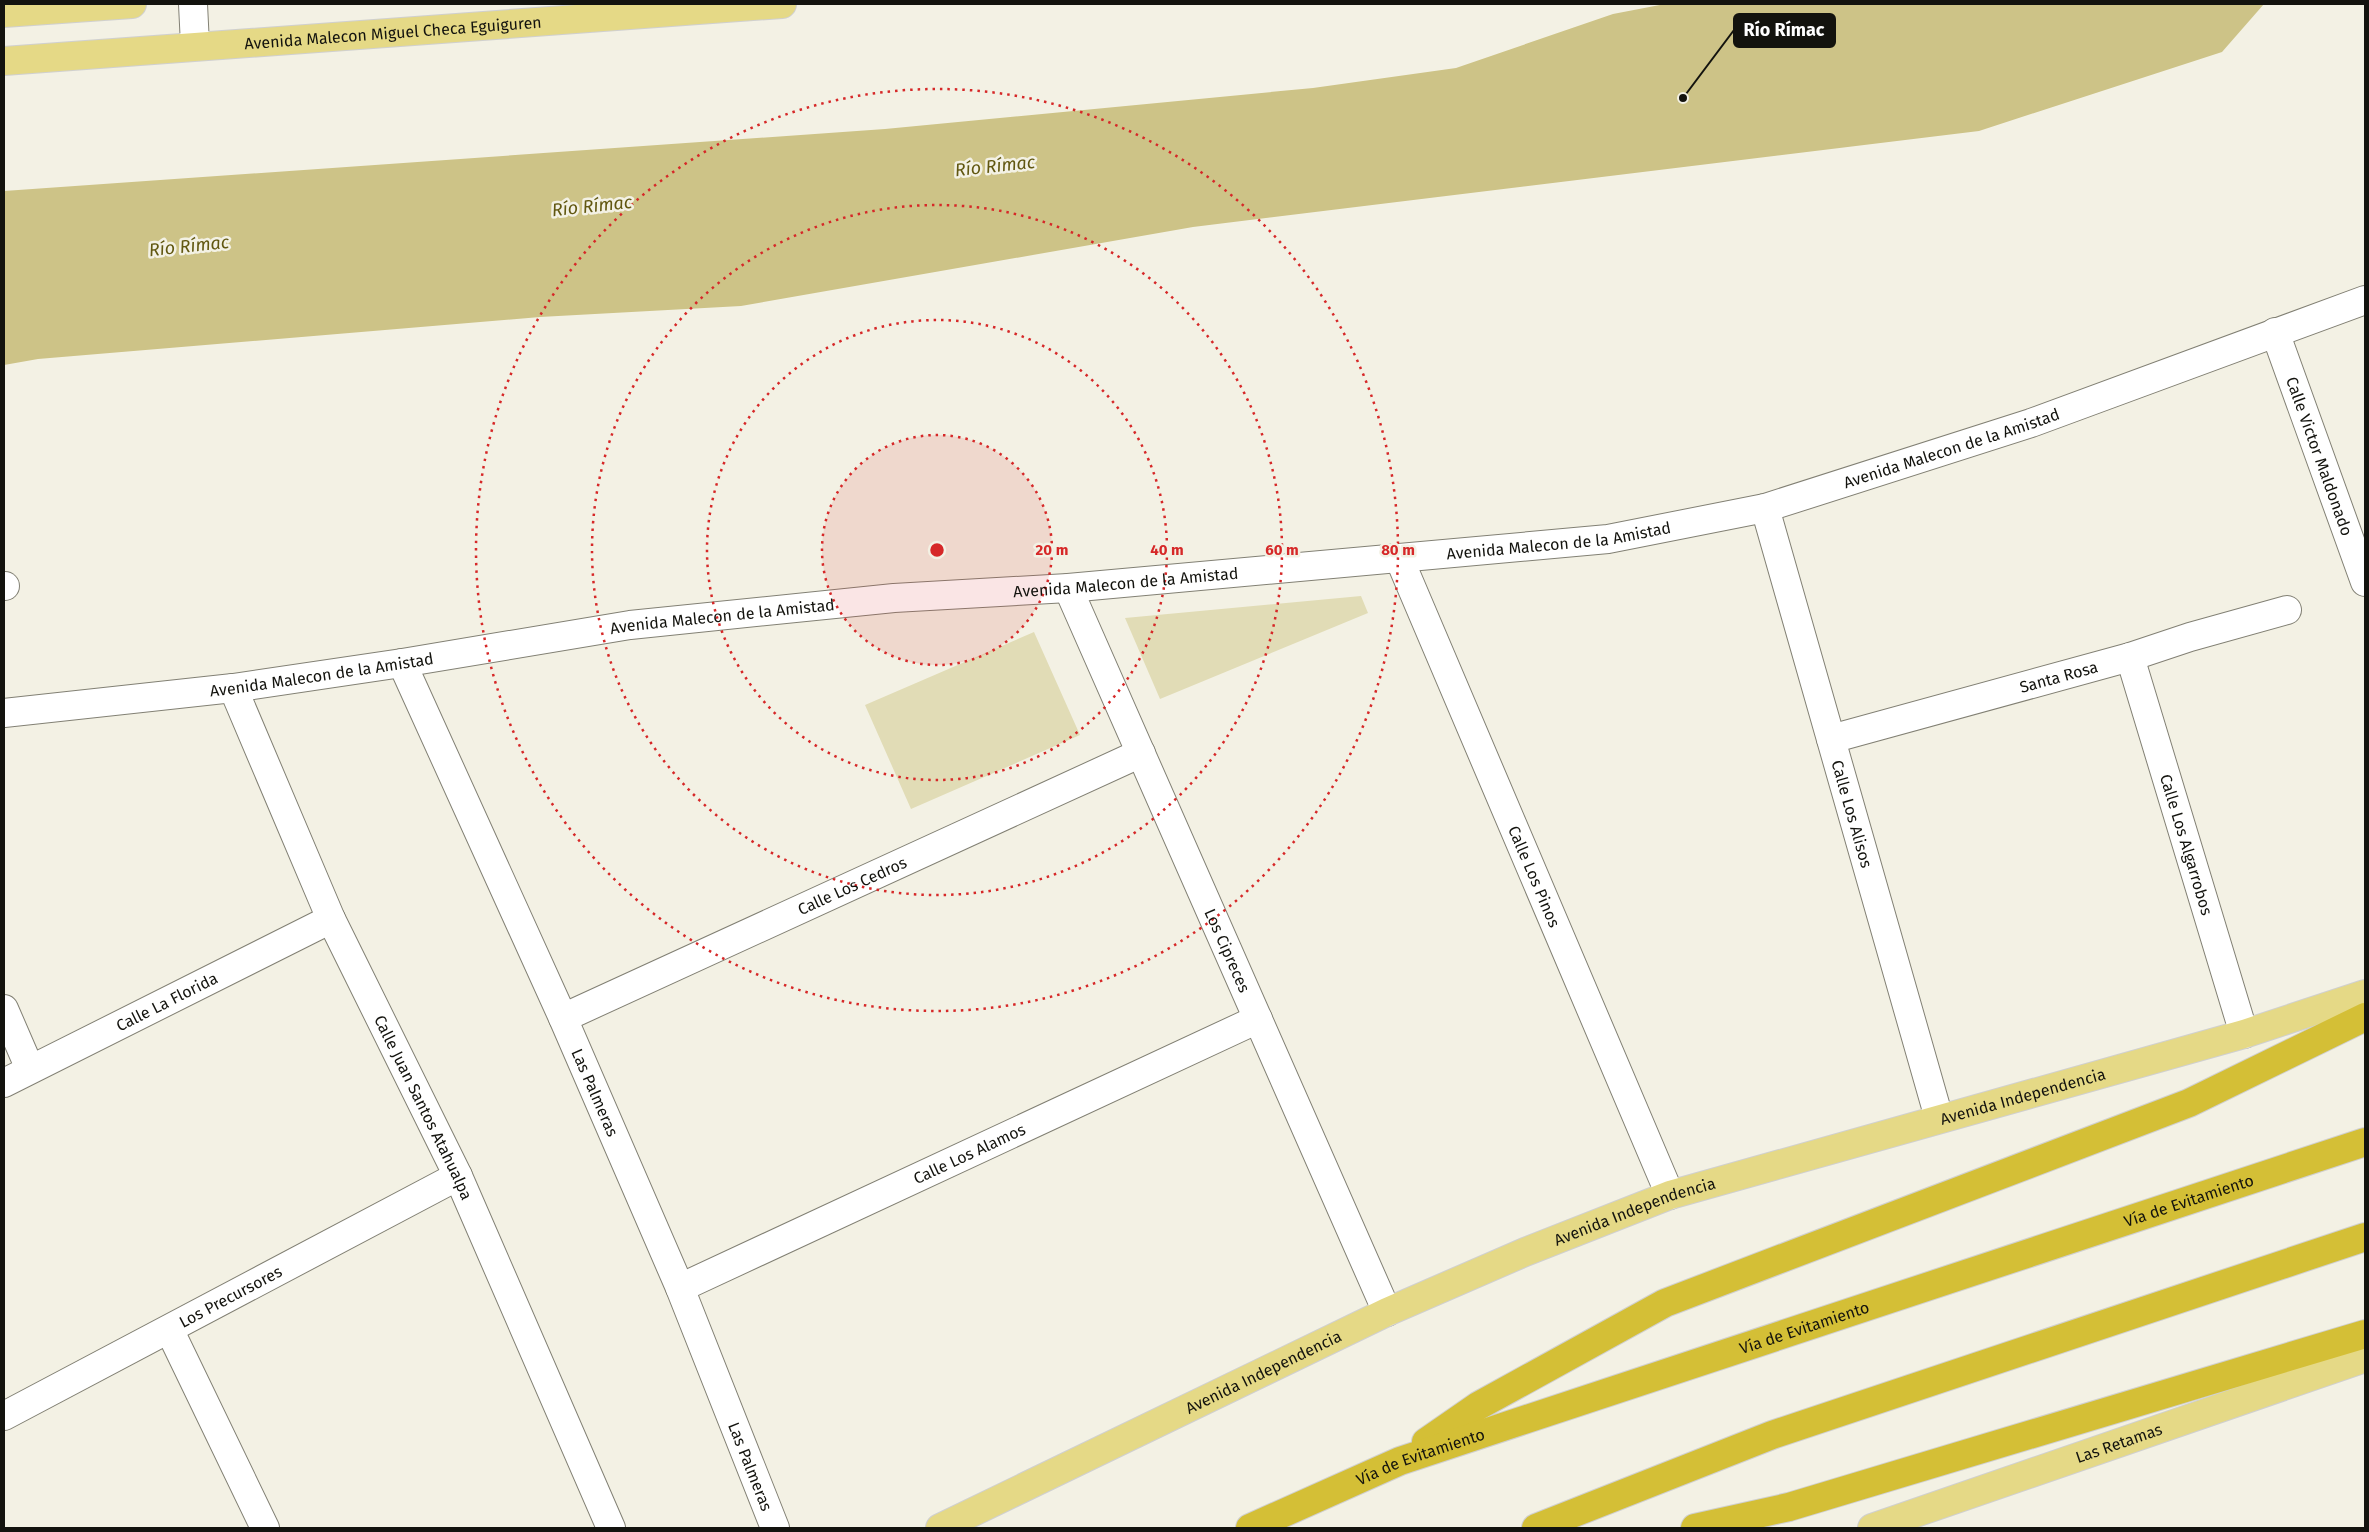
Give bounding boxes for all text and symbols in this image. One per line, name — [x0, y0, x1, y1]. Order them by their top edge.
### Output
street label: Avenida Malecon Miguel Checa Eguiguren — [244, 12, 542, 53]
callout: Río Rímac — [1734, 14, 1835, 47]
text: Río Rímac — [1744, 19, 1825, 41]
water label: Río Rímac — [954, 151, 1037, 181]
water label: Río Rímac — [551, 191, 634, 221]
water label: Río Rímac — [148, 231, 231, 261]
street label: Calle Victor Maldonado — [2282, 374, 2357, 538]
street label: Avenida Malecon de la Amistad — [1841, 404, 2062, 492]
street label: Avenida Malecon de la Amistad — [1446, 517, 1672, 563]
centre of rings — [928, 541, 946, 559]
text: 20 m — [1036, 541, 1068, 559]
text: 40 m — [1150, 541, 1184, 559]
text: 60 m — [1265, 541, 1299, 559]
text: 80 m — [1381, 541, 1415, 559]
street label: Avenida Malecon de la Amistad — [1013, 563, 1239, 601]
street label: Avenida Malecon de la Amistad — [608, 595, 835, 638]
street label: Avenida Malecon de la Amistad — [209, 648, 435, 700]
street label: Santa Rosa — [2017, 657, 2100, 696]
street label: Calle Los Alisos — [1828, 758, 1877, 870]
street label: Calle Los Algarrobos — [2156, 772, 2217, 918]
street label: Calle Los Pinos — [1504, 823, 1564, 930]
street label: Calle Los Cedros — [795, 852, 910, 919]
street label: Los Cipreces — [1201, 906, 1254, 995]
street label: Calle La Florida — [113, 968, 221, 1035]
street label: Calle Juan Santos Atahualpa — [371, 1012, 477, 1203]
street label: Las Palmeras — [568, 1046, 623, 1139]
street label: Avenida Independencia — [1938, 1064, 2107, 1128]
street label: Calle Los Alamos — [910, 1119, 1028, 1188]
street label: Vía de Evitamiento — [2121, 1170, 2256, 1231]
street label: Avenida Independencia — [1551, 1173, 1718, 1249]
street label: Los Precursores — [176, 1261, 285, 1331]
street label: Vía de Evitamiento — [1737, 1297, 1871, 1358]
street label: Avenida Independencia — [1182, 1326, 1344, 1418]
street label: Las Palmeras — [725, 1419, 777, 1514]
street label: Las Retamas — [2073, 1419, 2165, 1467]
street label: Vía de Evitamiento — [1353, 1424, 1487, 1489]

